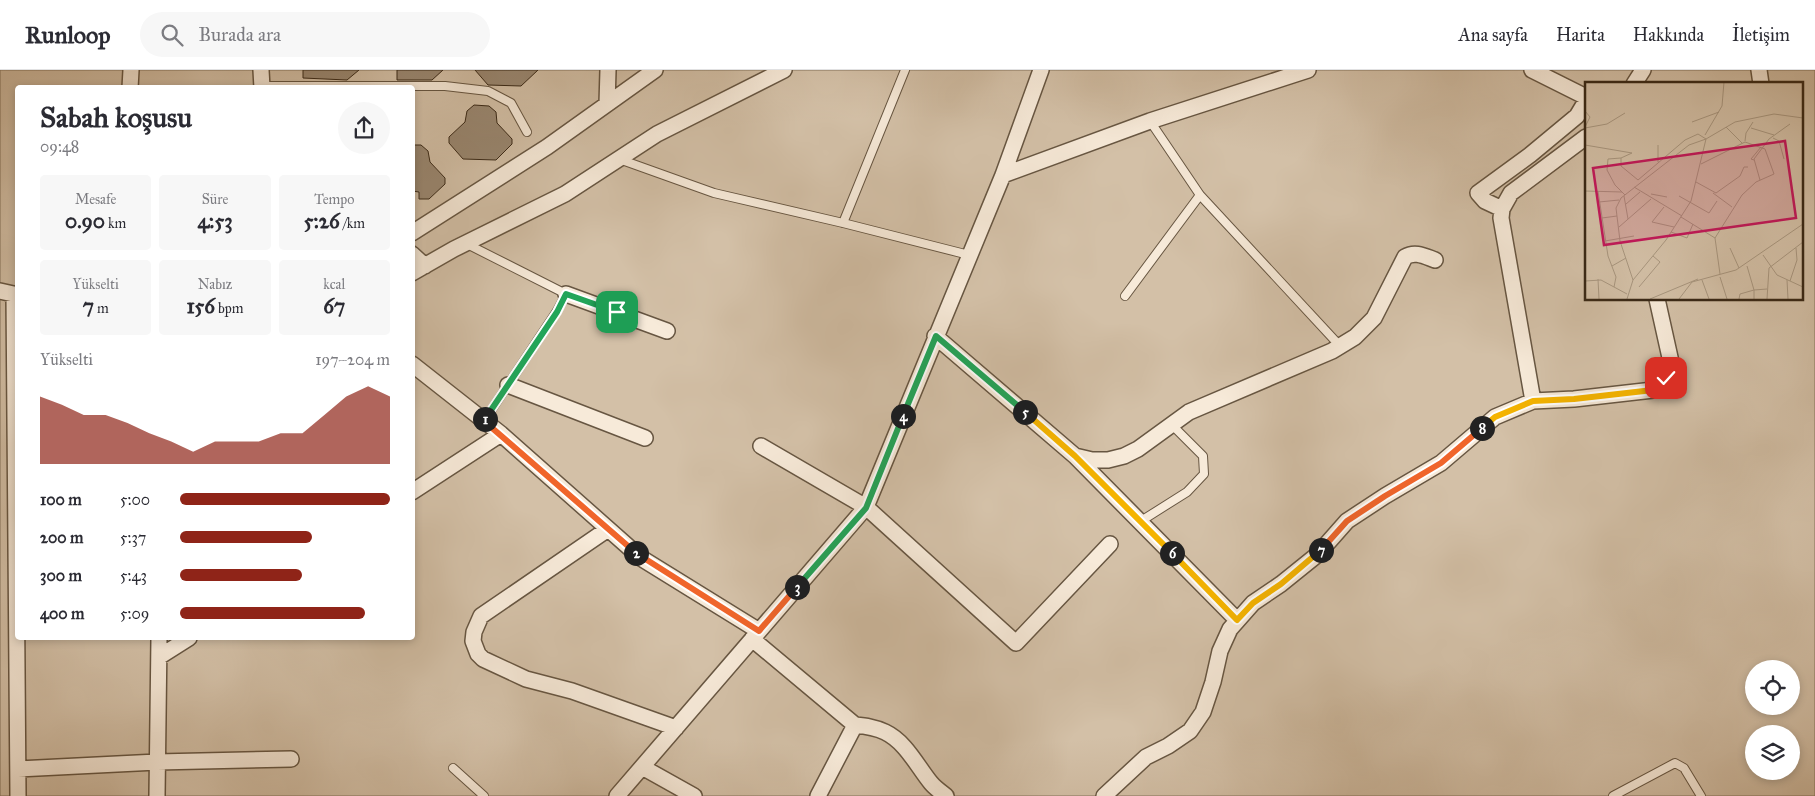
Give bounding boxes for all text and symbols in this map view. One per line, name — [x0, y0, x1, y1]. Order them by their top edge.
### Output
search box — [140, 12, 490, 57]
text: Runloop — [25, 20, 110, 50]
icon: search — [158, 21, 186, 49]
text: Burada ara — [198, 23, 281, 46]
text: Ana sayfa — [1459, 24, 1528, 46]
text: Harita — [1556, 24, 1605, 46]
text: Hakkında — [1633, 24, 1704, 46]
text: İletişim — [1732, 24, 1790, 46]
inset map — [1585, 82, 1802, 300]
text: Sabah koşusu — [40, 100, 192, 135]
button: share — [338, 102, 390, 154]
text: 09:48 — [40, 137, 79, 156]
text: Mesafe — [75, 191, 116, 208]
text: Süre — [202, 191, 228, 208]
text: Tempo — [314, 191, 354, 208]
text: 0.90 — [65, 208, 105, 234]
text: 4:53 — [197, 208, 233, 234]
text: 5:26 — [304, 208, 340, 234]
text: km — [105, 215, 126, 232]
text: /km — [340, 215, 365, 232]
text: Yükselti — [73, 276, 119, 293]
text: Nabız — [198, 276, 232, 293]
text: kcal — [323, 276, 345, 293]
pin — [596, 291, 638, 333]
text: 7 — [83, 293, 94, 319]
text: 156 — [186, 293, 215, 319]
text: 67 — [323, 293, 345, 319]
icon: arrive — [603, 298, 631, 326]
text: m — [94, 300, 109, 317]
text: bpm — [215, 300, 244, 317]
text: Yükselti — [40, 350, 93, 369]
text: 197–204 m — [315, 350, 390, 369]
pin — [1645, 357, 1687, 399]
icon: check — [1652, 364, 1680, 392]
pin: 5 — [1012, 400, 1038, 424]
pin: 4 — [890, 404, 916, 428]
text: 5 — [1022, 404, 1029, 421]
pin: 1 — [472, 406, 498, 432]
text: 4 — [900, 408, 907, 425]
text: 1 — [483, 411, 488, 428]
pin: 8 — [1470, 416, 1494, 440]
text: 8 — [1479, 420, 1486, 437]
text: 100 m — [40, 490, 82, 509]
text: 5:00 — [120, 490, 150, 509]
text: 200 m — [40, 528, 83, 547]
text: 5:37 — [120, 528, 146, 547]
pin: 7 — [1308, 538, 1334, 562]
pin: 2 — [624, 540, 648, 566]
pin: 6 — [1160, 540, 1184, 566]
text: 7 — [1318, 542, 1325, 559]
text: 2 — [633, 545, 640, 562]
text: 6 — [1169, 545, 1176, 562]
text: 300 m — [40, 566, 82, 585]
text: 5:43 — [120, 566, 147, 585]
pin: 3 — [784, 574, 810, 600]
text: 3 — [795, 579, 800, 596]
text: 400 m — [40, 604, 84, 623]
text: 5:09 — [120, 604, 149, 623]
map controls — [1745, 660, 1800, 780]
button: locate — [1745, 660, 1800, 715]
button: layers — [1745, 725, 1800, 780]

